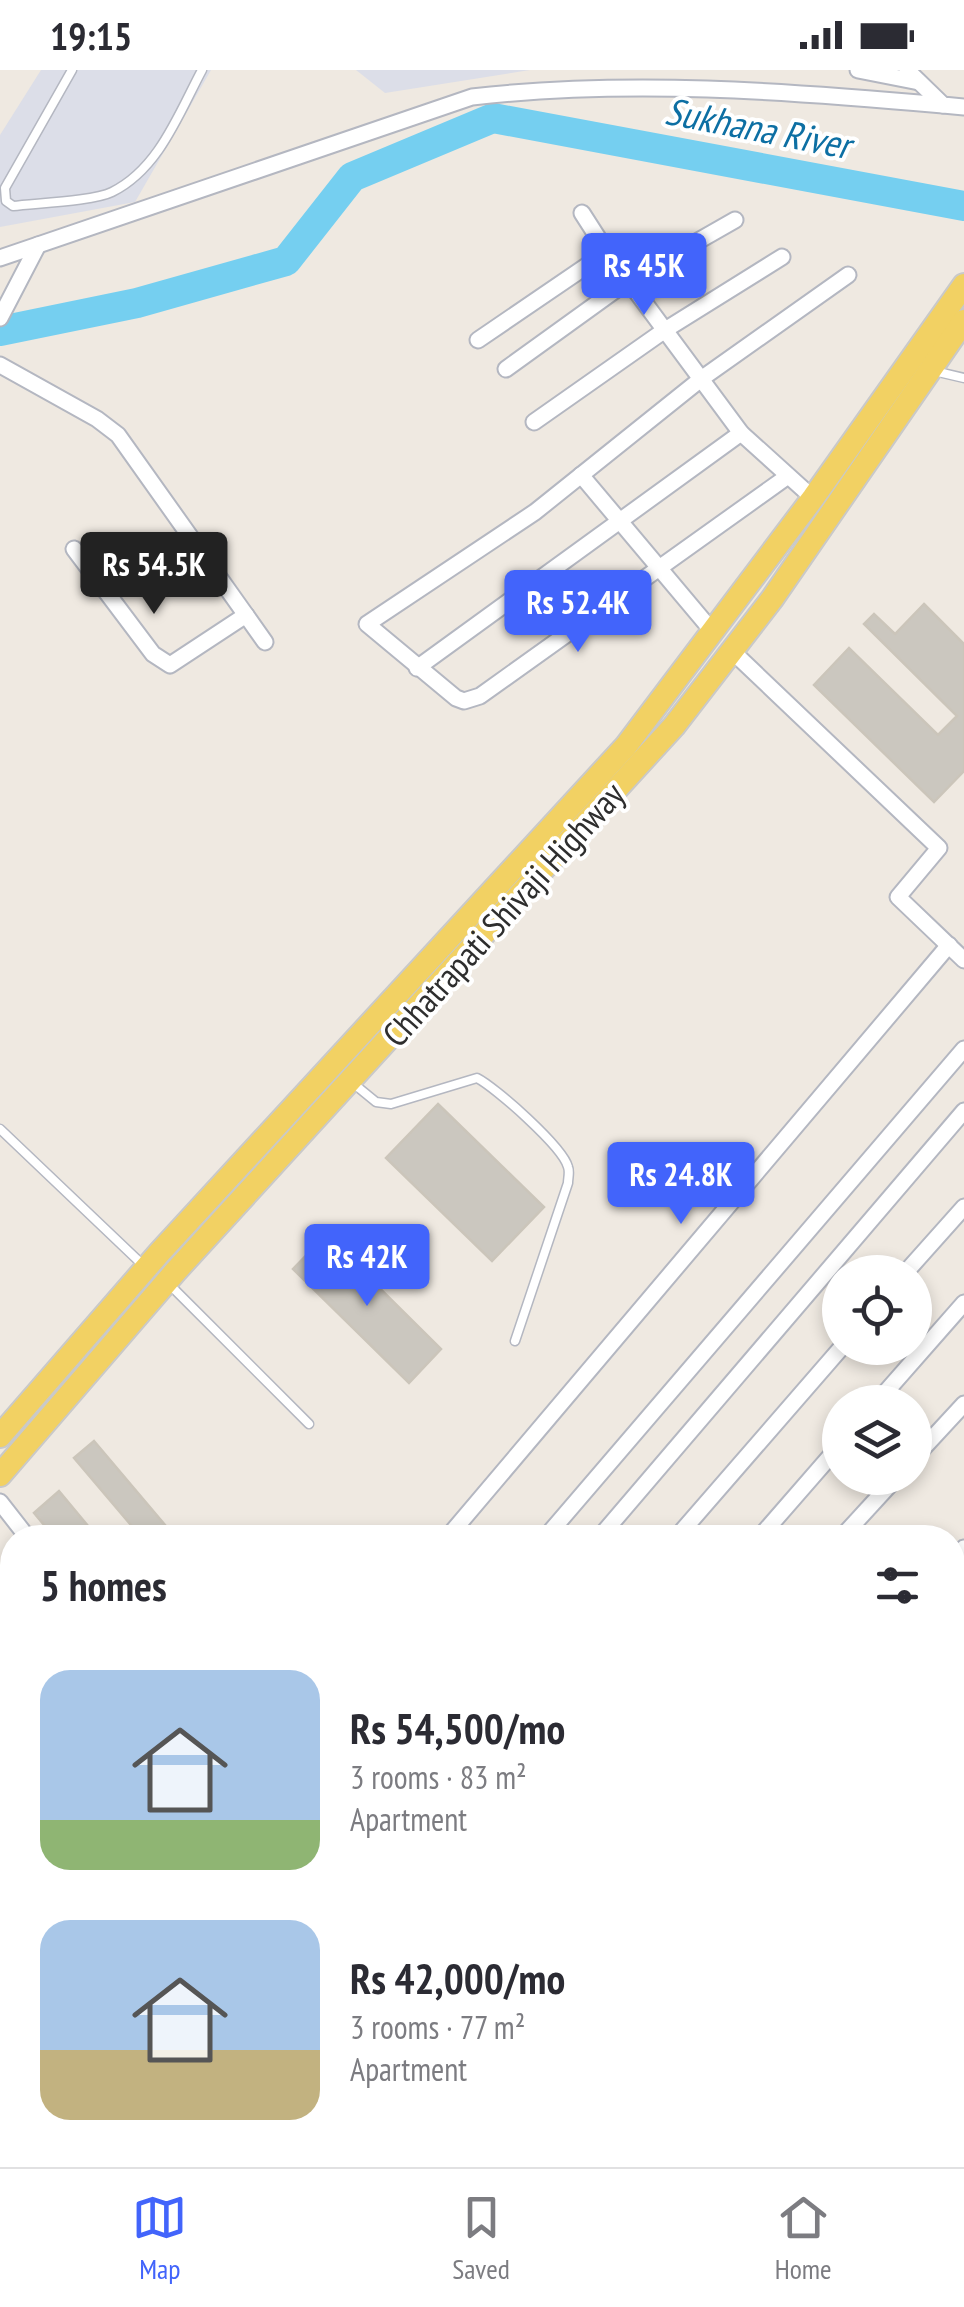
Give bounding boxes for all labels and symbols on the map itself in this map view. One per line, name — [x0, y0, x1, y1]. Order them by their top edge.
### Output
water label: Sukhana River — [662, 85, 859, 170]
pin: Rs 45K — [563, 233, 725, 318]
pin: Rs 54.5K — [51, 532, 257, 617]
pin: Rs 52.4K — [475, 570, 681, 655]
street label: Chhatrapati Shivaji Highway — [372, 771, 635, 1056]
pin: Rs 24.8K — [578, 1142, 784, 1227]
pin: Rs 42K — [286, 1224, 448, 1309]

